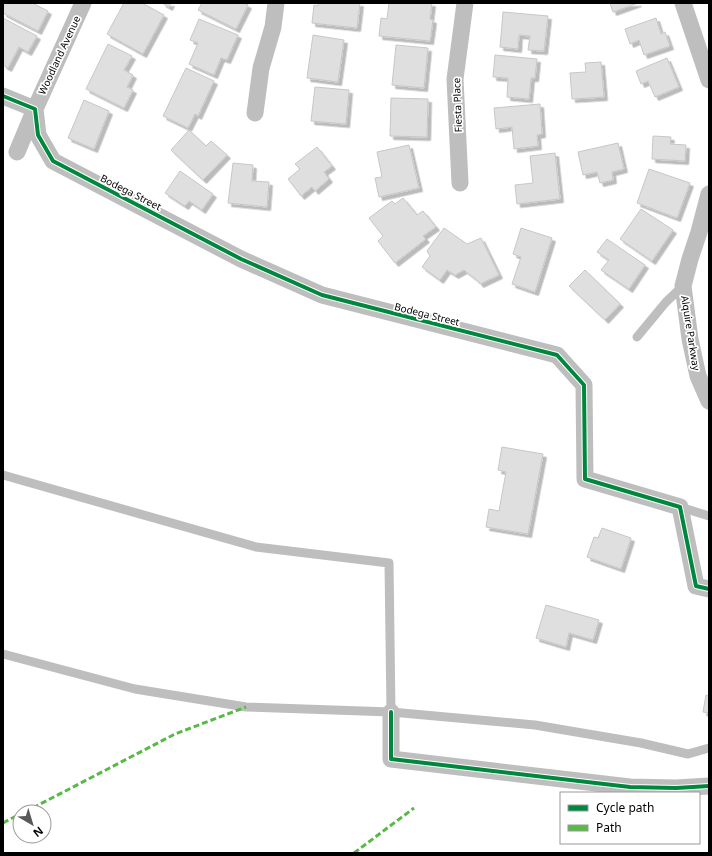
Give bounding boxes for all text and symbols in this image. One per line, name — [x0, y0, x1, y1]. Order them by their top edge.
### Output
street label: Woodland Avenue — [35, 13, 84, 97]
street label: Fiesta Place — [449, 77, 465, 133]
street label: Bodega Street — [98, 171, 164, 214]
street label: Alquire Parkway — [678, 294, 704, 372]
street label: Bodega Street — [393, 299, 461, 329]
legend — [560, 792, 700, 844]
text: Cycle path — [596, 799, 654, 816]
north arrow — [12, 804, 52, 844]
text: Path — [596, 819, 622, 836]
text: N — [30, 824, 47, 841]

